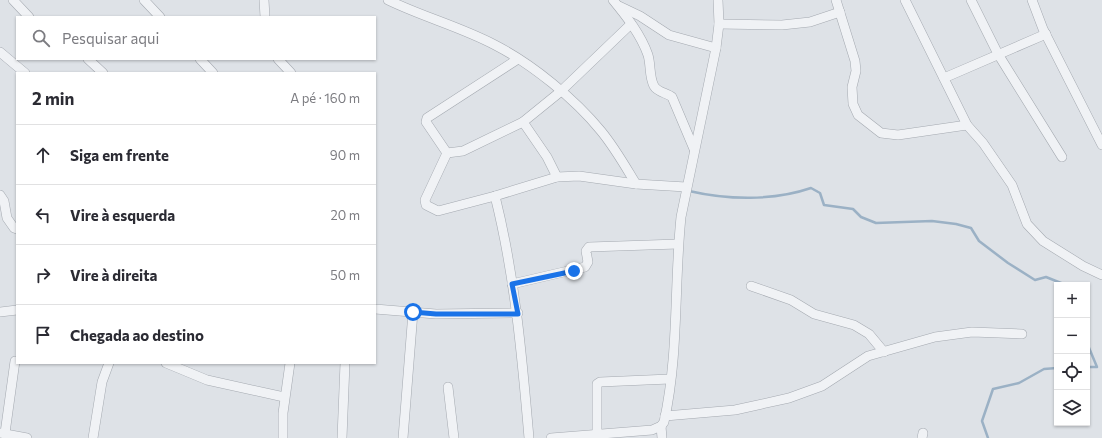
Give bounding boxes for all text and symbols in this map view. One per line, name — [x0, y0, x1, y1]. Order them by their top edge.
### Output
search box — [16, 16, 376, 60]
icon: search — [30, 27, 52, 49]
text: Pesquisar aqui — [62, 29, 159, 47]
text: 2 min — [32, 88, 74, 109]
text: A pé · 160 m — [290, 90, 360, 106]
icon: ahead — [32, 144, 54, 166]
text: Siga em frente — [70, 146, 169, 164]
text: 90 m — [330, 147, 360, 163]
icon: left — [32, 204, 54, 226]
text: Vire à esquerda — [70, 206, 175, 224]
text: 20 m — [331, 207, 360, 223]
route end — [565, 262, 583, 280]
icon: right — [32, 264, 54, 286]
text: Vire à direita — [70, 266, 158, 284]
text: 50 m — [330, 267, 360, 283]
map controls — [1054, 282, 1090, 426]
button: + — [1054, 282, 1090, 318]
route start — [404, 303, 422, 321]
button: − — [1054, 318, 1090, 354]
icon: arrive — [32, 324, 54, 346]
text: Chegada ao destino — [70, 326, 204, 344]
button: locate — [1054, 354, 1090, 390]
button: layers — [1054, 390, 1090, 426]

